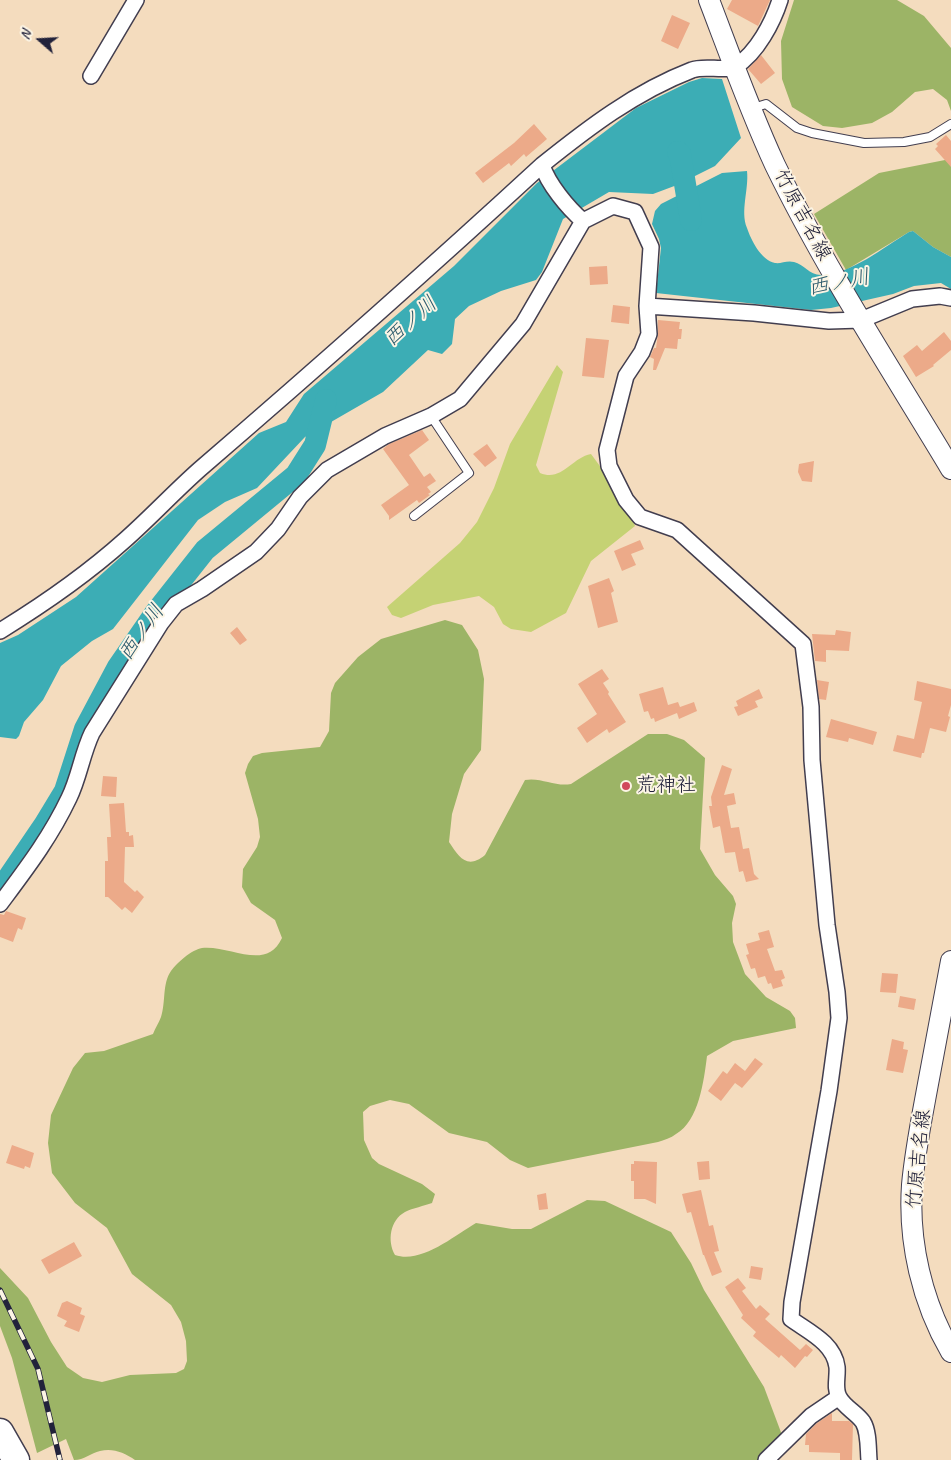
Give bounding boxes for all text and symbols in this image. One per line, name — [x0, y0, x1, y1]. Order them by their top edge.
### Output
north arrow — [15, 15, 65, 65]
text: N — [16, 28, 35, 42]
street label: 竹原吉名線 — [768, 165, 836, 265]
water label: 西ノ川 — [806, 265, 872, 301]
water label: 西ノ川 — [379, 292, 443, 352]
water label: 西ノ川 — [114, 600, 170, 666]
place label: 荒神社 — [636, 774, 696, 798]
marker: 荒神社 — [620, 780, 632, 792]
street label: 竹原吉名線 — [902, 1108, 936, 1210]

